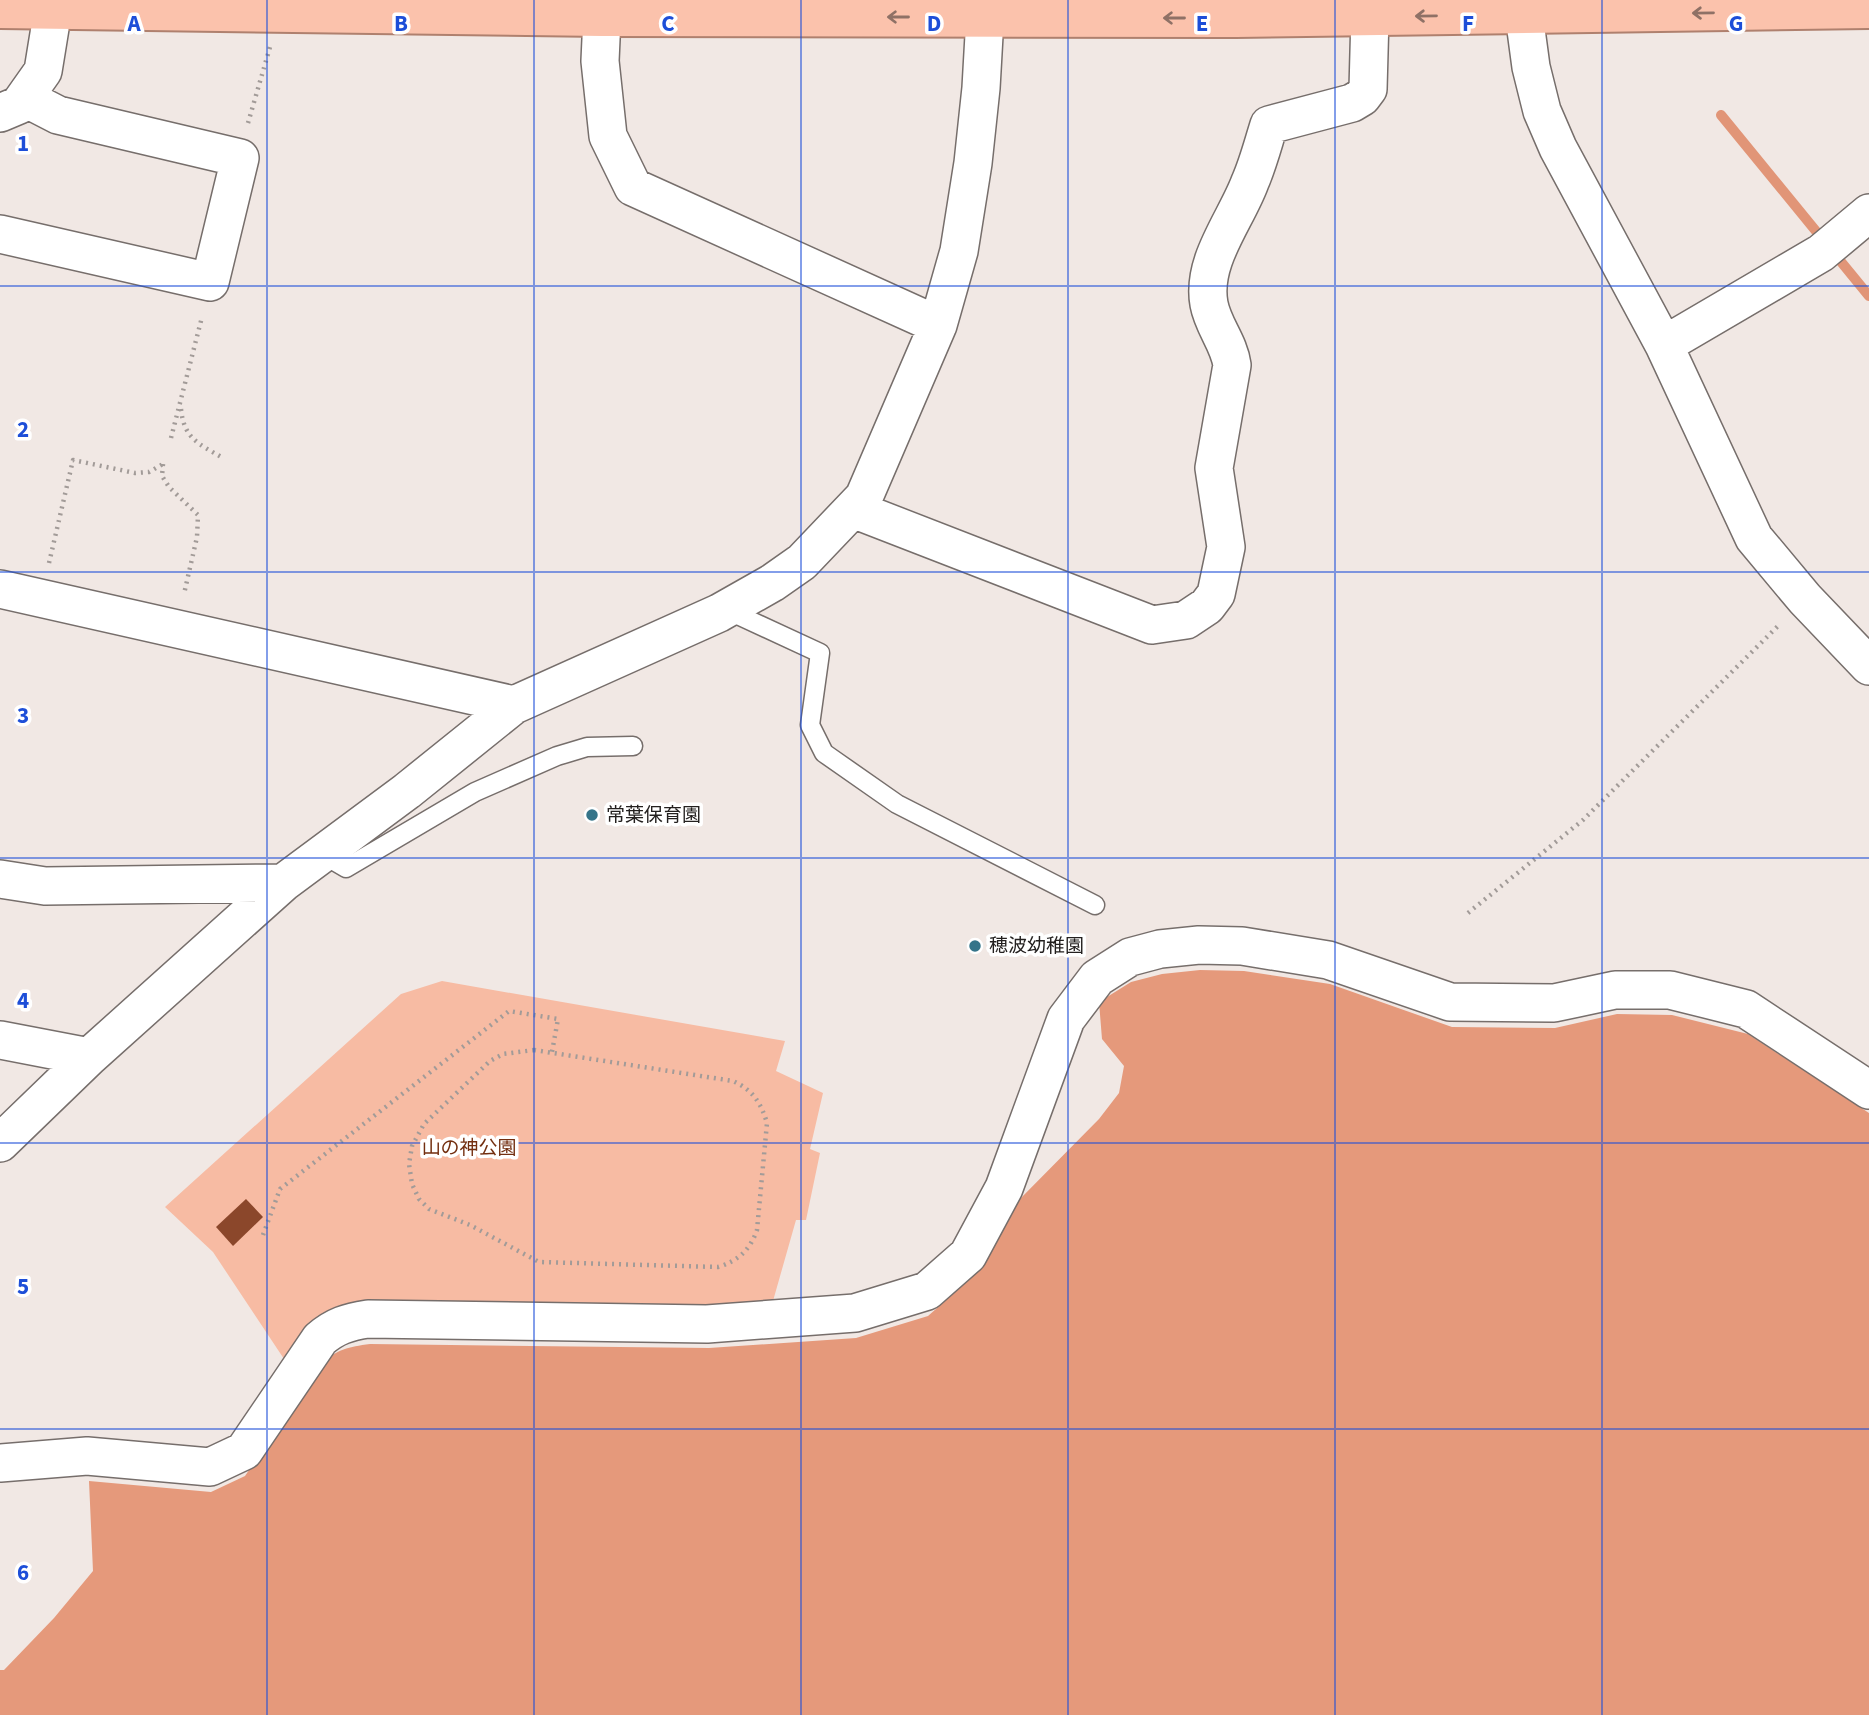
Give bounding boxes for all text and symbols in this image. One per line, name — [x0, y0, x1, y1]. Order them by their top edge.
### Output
one-way arrow — [1692, 6, 1715, 19]
text: A — [126, 7, 141, 40]
text: B — [394, 7, 408, 40]
text: C — [661, 7, 675, 40]
text: D — [927, 7, 941, 40]
text: E — [1196, 7, 1208, 40]
text: F — [1462, 7, 1474, 40]
text: G — [1729, 7, 1743, 40]
one-way arrow — [1415, 9, 1438, 22]
one-way arrow — [887, 10, 910, 24]
one-way arrow — [1163, 11, 1186, 25]
text: 1 — [17, 127, 29, 160]
text: 2 — [17, 413, 29, 446]
text: 3 — [17, 699, 29, 732]
place label: 常葉保育園 — [606, 802, 701, 829]
marker: 常葉保育園 — [584, 807, 600, 823]
place label: 穂波幼稚園 — [989, 933, 1084, 960]
marker: 穂波幼稚園 — [967, 938, 983, 954]
text: 4 — [17, 984, 29, 1017]
park label: 山の神公園 — [421, 1135, 517, 1162]
text: 5 — [17, 1270, 29, 1303]
text: 6 — [17, 1556, 29, 1589]

